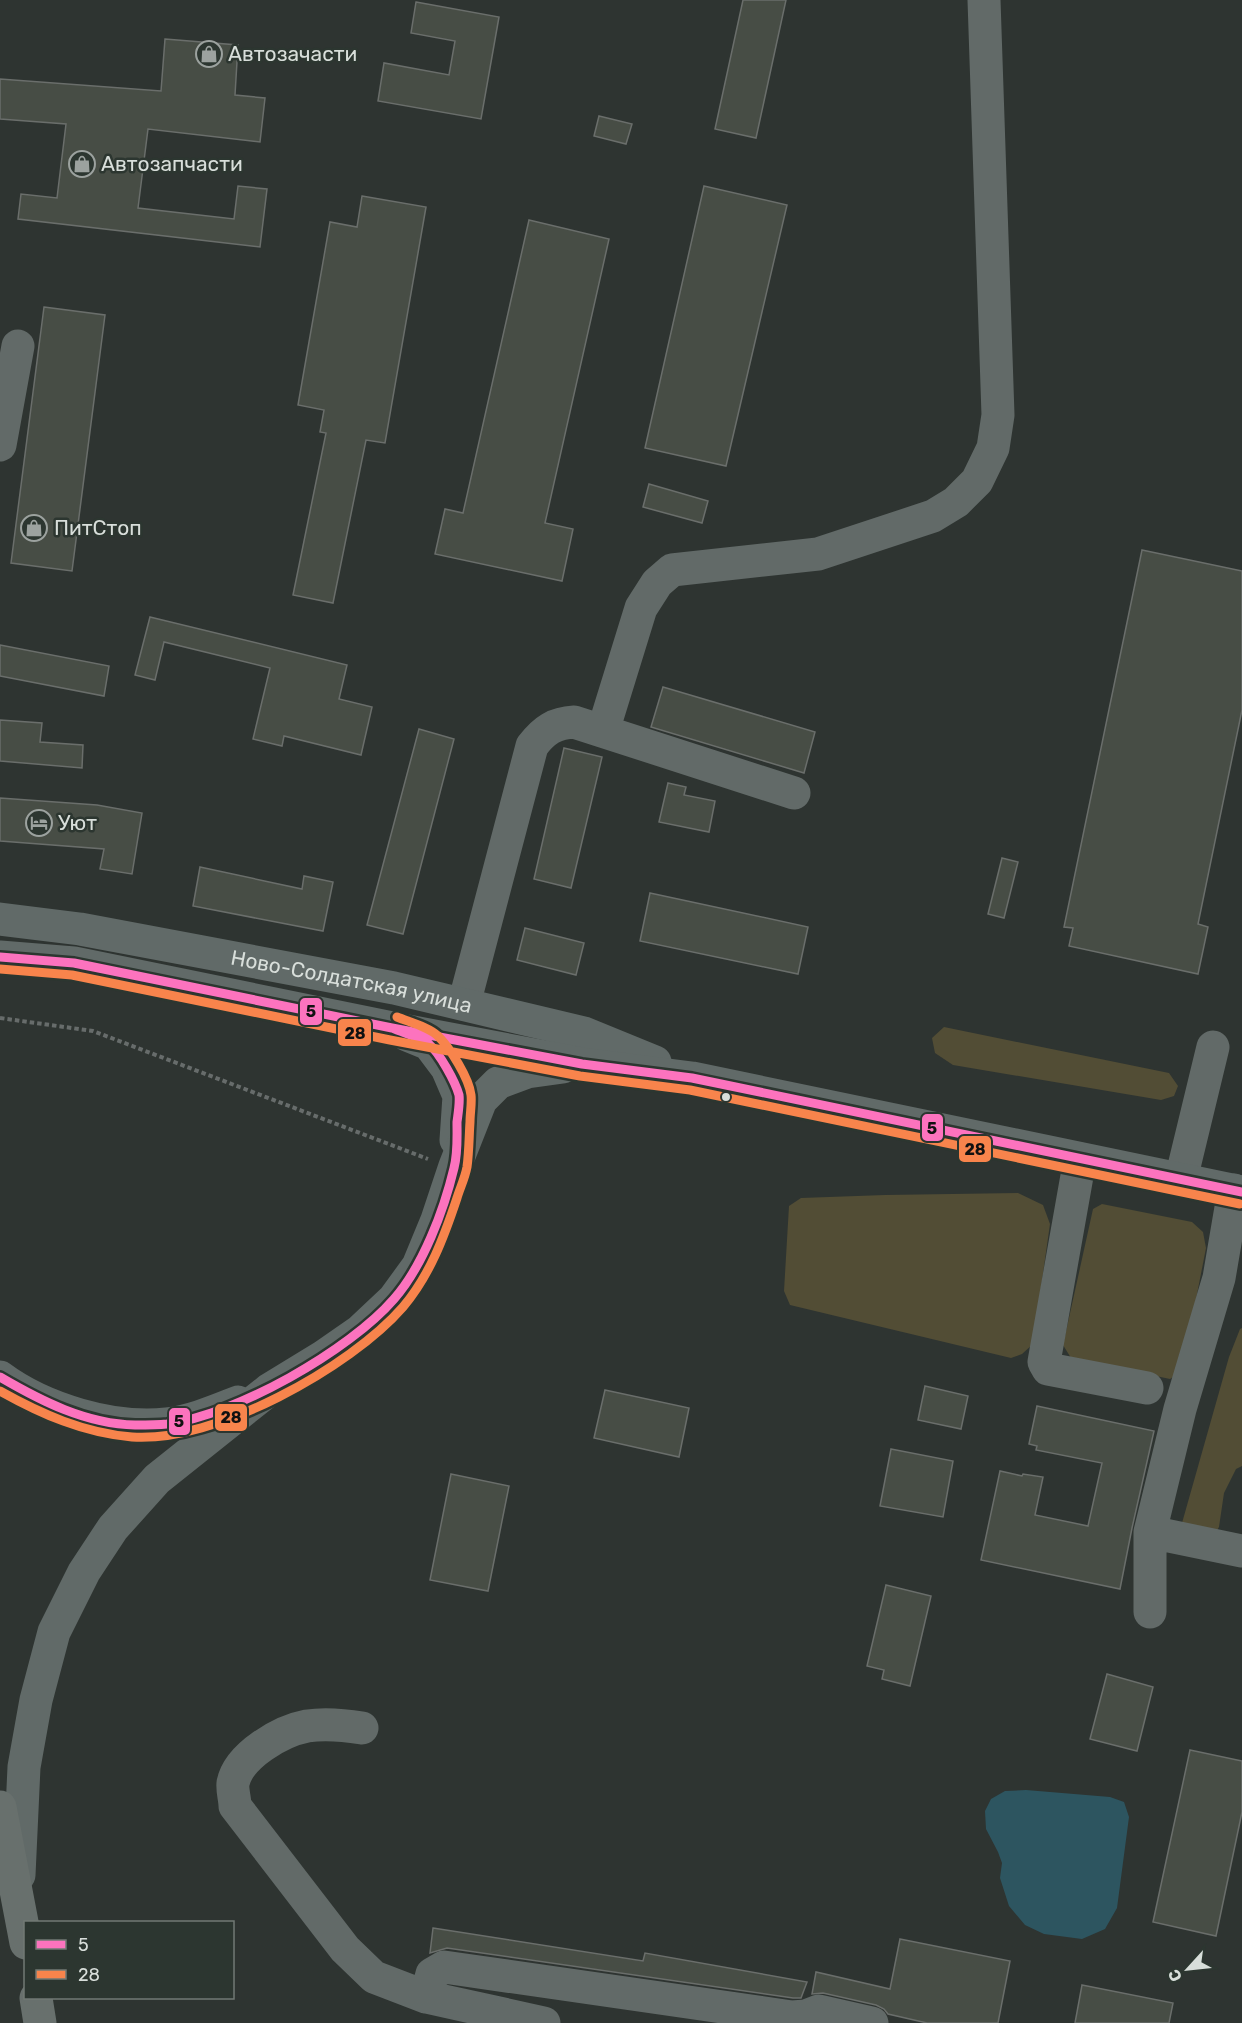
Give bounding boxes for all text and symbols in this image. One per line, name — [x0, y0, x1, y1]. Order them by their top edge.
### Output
shop icon: Автозачасти — [194, 39, 224, 69]
place label: Автозачасти — [228, 41, 357, 66]
shop icon: Автозапчасти — [67, 149, 97, 179]
place label: Автозапчасти — [101, 151, 243, 176]
shop icon: ПитСтоп — [19, 513, 49, 543]
place label: ПитСтоп — [54, 515, 142, 540]
hotel icon: Уют — [24, 808, 54, 838]
place label: Уют — [58, 810, 97, 835]
street label: Ново-Солдатская улица — [229, 945, 475, 1018]
line badge: 5 — [299, 997, 323, 1026]
text: 5 — [306, 1002, 316, 1021]
line badge: 28 — [337, 1018, 372, 1047]
text: 28 — [344, 1024, 366, 1043]
unlabelled marker — [720, 1091, 732, 1103]
line badge: 5 — [921, 1113, 944, 1142]
text: 5 — [927, 1119, 937, 1138]
line badge: 28 — [958, 1135, 992, 1163]
text: 28 — [964, 1140, 986, 1159]
line badge: 28 — [214, 1403, 248, 1432]
line badge: 5 — [168, 1407, 191, 1436]
text: 28 — [220, 1408, 242, 1427]
text: 5 — [174, 1412, 184, 1431]
legend — [24, 1921, 234, 1999]
text: 5 — [78, 1934, 89, 1956]
north arrow — [1158, 1939, 1218, 1999]
text: 28 — [78, 1964, 100, 1986]
text: С — [1164, 1966, 1186, 1985]

